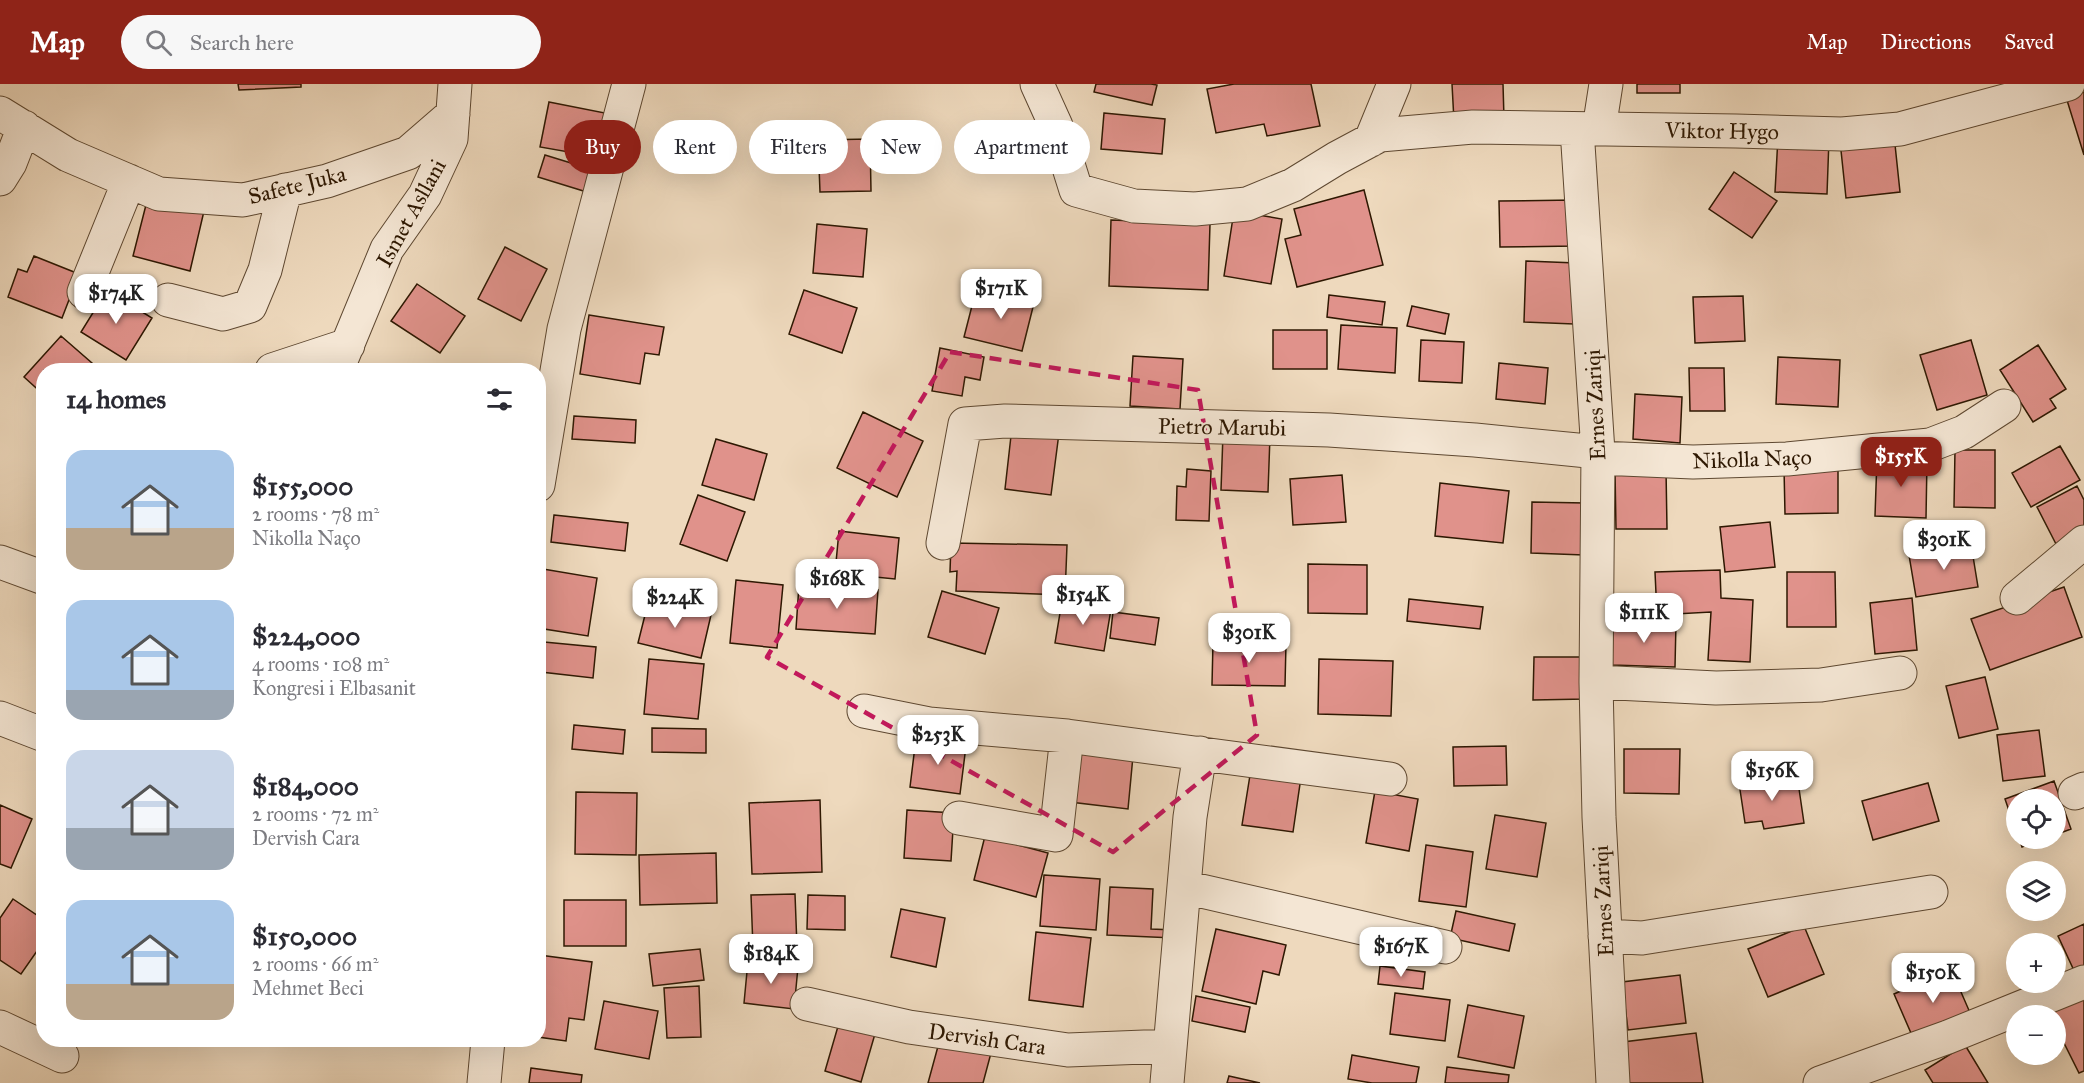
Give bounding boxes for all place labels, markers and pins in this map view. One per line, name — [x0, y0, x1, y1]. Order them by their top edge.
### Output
pin: $171K — [959, 269, 1043, 320]
pin: $174K — [74, 274, 158, 325]
pin: $155K — [1859, 437, 1943, 488]
pin: $301K — [1902, 520, 1986, 571]
pin: $168K — [795, 559, 879, 610]
pin: $154K — [1041, 575, 1125, 626]
pin: $224K — [633, 578, 717, 629]
pin: $111K — [1602, 593, 1686, 644]
pin: $301K — [1207, 613, 1291, 664]
pin: $253K — [896, 715, 980, 766]
pin: $156K — [1730, 751, 1814, 802]
pin: $167K — [1359, 927, 1443, 978]
pin: $184K — [729, 934, 813, 985]
pin: $150K — [1891, 953, 1975, 1004]

